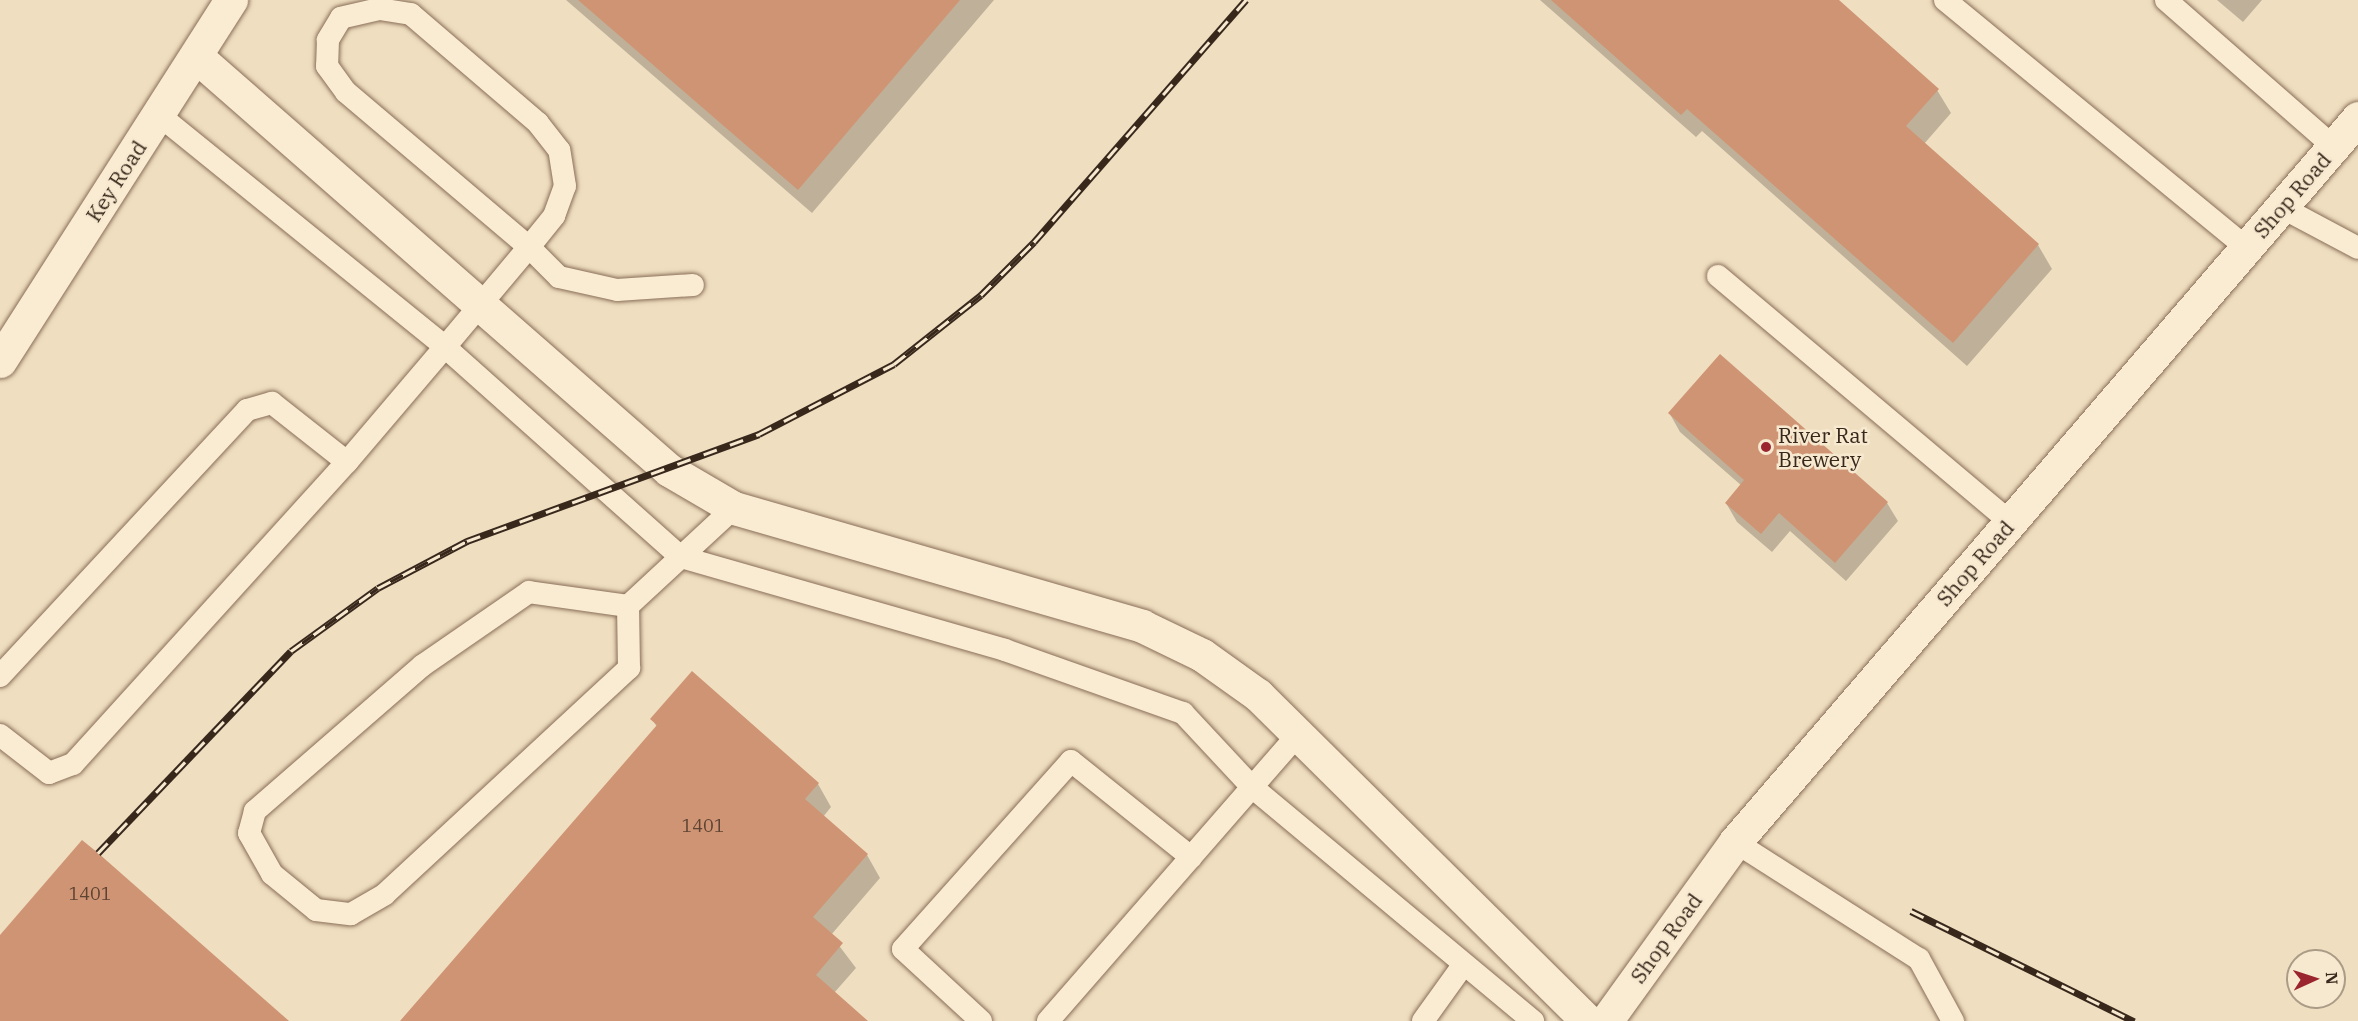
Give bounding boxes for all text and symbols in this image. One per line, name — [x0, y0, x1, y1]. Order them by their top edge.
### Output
street label: Key Road — [80, 136, 152, 226]
street label: Shop Road — [2248, 147, 2336, 243]
place label: River Rat Brewery — [1778, 422, 1868, 472]
marker: River Rat Brewery — [1759, 440, 1773, 454]
street label: Shop Road — [1931, 515, 2019, 611]
house number: 1401 — [681, 815, 725, 837]
house number: 1401 — [68, 883, 112, 905]
street label: Shop Road — [1625, 888, 1707, 988]
north arrow — [2286, 949, 2346, 1009]
text: N — [2322, 971, 2342, 985]

